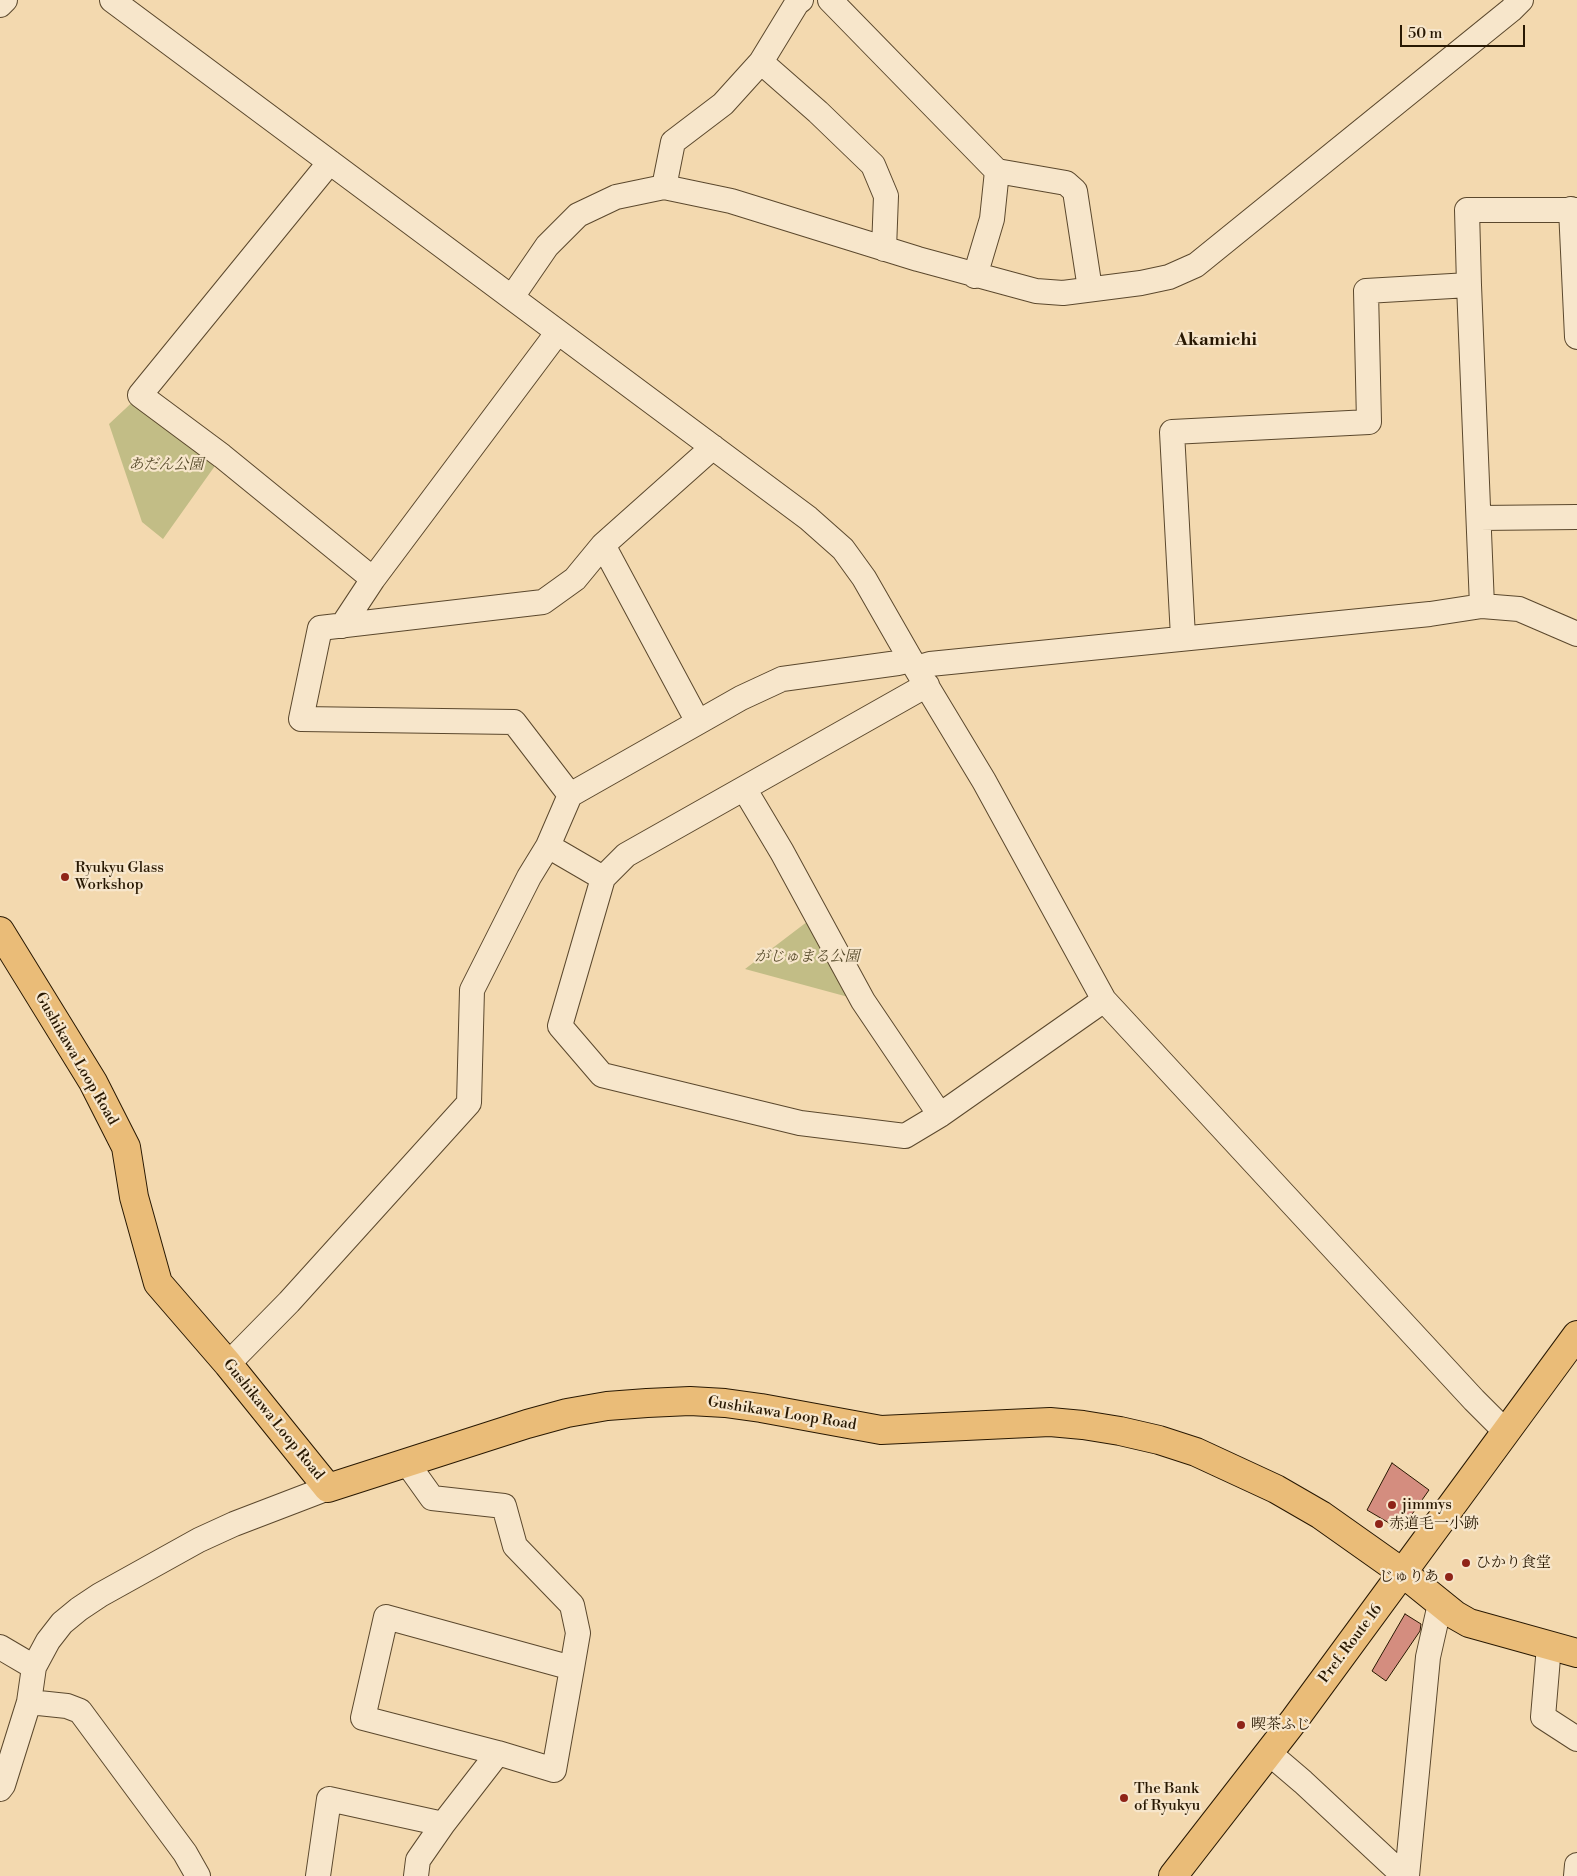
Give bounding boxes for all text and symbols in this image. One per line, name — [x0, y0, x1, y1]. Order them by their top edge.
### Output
scale bar — [1402, 15, 1527, 47]
text: 50 m — [1408, 24, 1442, 43]
district label: Akamichi — [1175, 330, 1257, 352]
park label: あだん公園 — [129, 456, 203, 474]
place label: Ryukyu Glass Workshop — [75, 859, 164, 894]
marker: Ryukyu Glass Workshop — [59, 871, 71, 883]
park label: がじゅまる公園 — [755, 948, 859, 966]
street label: Gushikawa Loop Road — [31, 989, 121, 1129]
street label: Gushikawa Loop Road — [219, 1356, 327, 1484]
street label: Gushikawa Loop Road — [706, 1393, 858, 1435]
place label: jimmys — [1402, 1496, 1452, 1514]
marker: jimmys — [1386, 1499, 1398, 1511]
place label: 赤道毛一小跡 — [1389, 1515, 1479, 1533]
marker: 赤道毛一小跡 — [1373, 1518, 1385, 1530]
place label: ひかり食堂 — [1476, 1554, 1551, 1572]
marker: ひかり食堂 — [1460, 1557, 1472, 1569]
place label: じゅりあ — [1379, 1568, 1439, 1586]
marker: じゅりあ — [1443, 1571, 1455, 1583]
street label: Pref. Route 16 — [1315, 1601, 1387, 1687]
place label: 喫茶ふじ — [1251, 1716, 1311, 1734]
marker: 喫茶ふじ — [1235, 1719, 1247, 1731]
place label: The Bank of Ryukyu — [1134, 1780, 1200, 1815]
marker: The Bank of Ryukyu — [1118, 1792, 1130, 1804]

